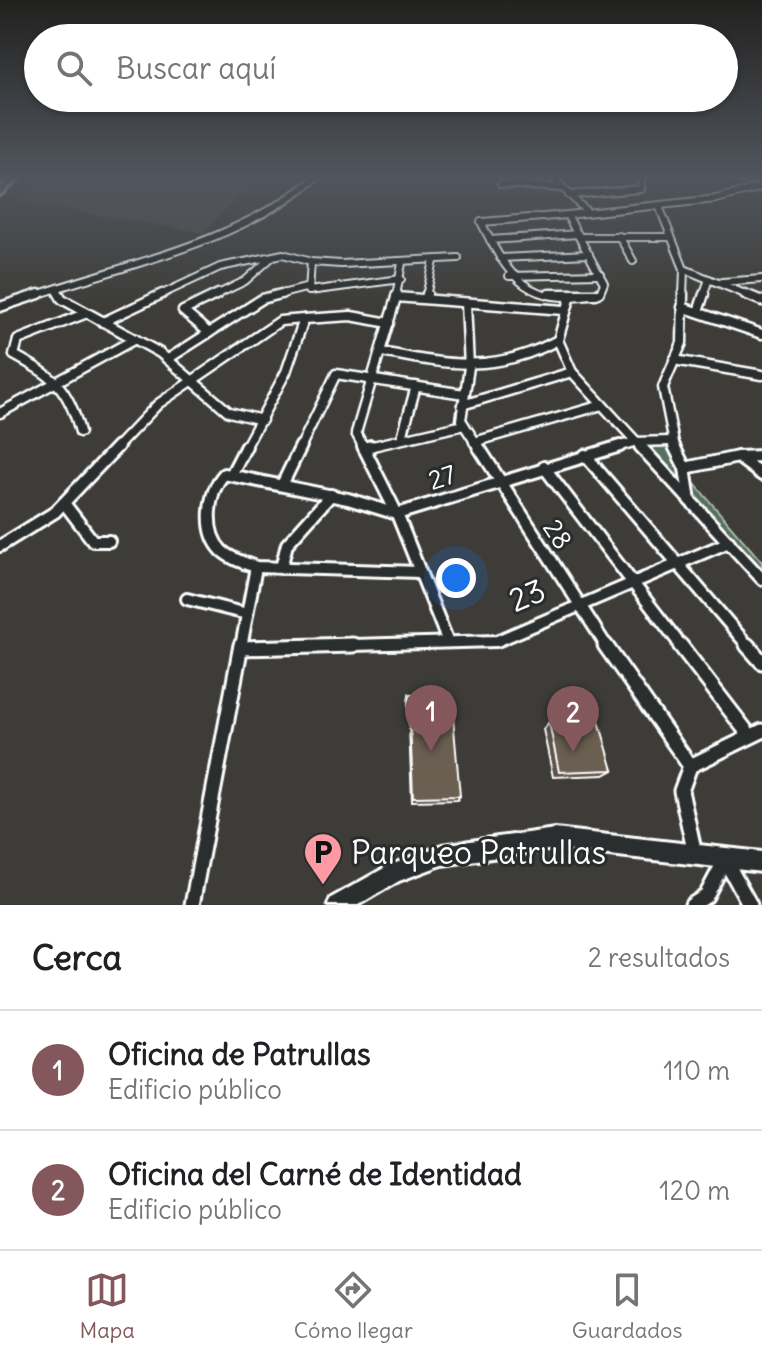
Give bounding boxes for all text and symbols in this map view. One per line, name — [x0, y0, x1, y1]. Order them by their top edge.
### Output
search box — [24, 24, 738, 112]
icon: search — [52, 46, 96, 90]
text: Buscar aquí — [116, 49, 276, 87]
street label: 27 — [424, 457, 460, 497]
street label: 28 — [536, 513, 580, 555]
your location — [436, 558, 476, 598]
street label: 23 — [503, 569, 551, 621]
pin: 1 — [405, 685, 457, 751]
pin: 2 — [547, 686, 599, 752]
parking icon: Parqueo Patrullas — [302, 831, 344, 886]
place label: Parqueo Patrullas — [351, 832, 606, 873]
text: Cerca — [32, 936, 122, 979]
text: 2 resultados — [588, 941, 730, 974]
text: Oficina de Patrullas — [108, 1035, 371, 1073]
text: 1 — [53, 1054, 63, 1087]
text: 110 m — [663, 1054, 730, 1087]
text: Edificio público — [108, 1073, 282, 1106]
text: Oficina del Carné de Identidad — [108, 1155, 522, 1193]
text: 2 — [51, 1174, 65, 1207]
text: 120 m — [659, 1174, 730, 1207]
text: Edificio público — [108, 1193, 282, 1226]
tab: Mapa — [79, 1268, 135, 1344]
tab: Cómo llegar — [294, 1268, 413, 1344]
tab: Guardados — [572, 1268, 683, 1344]

